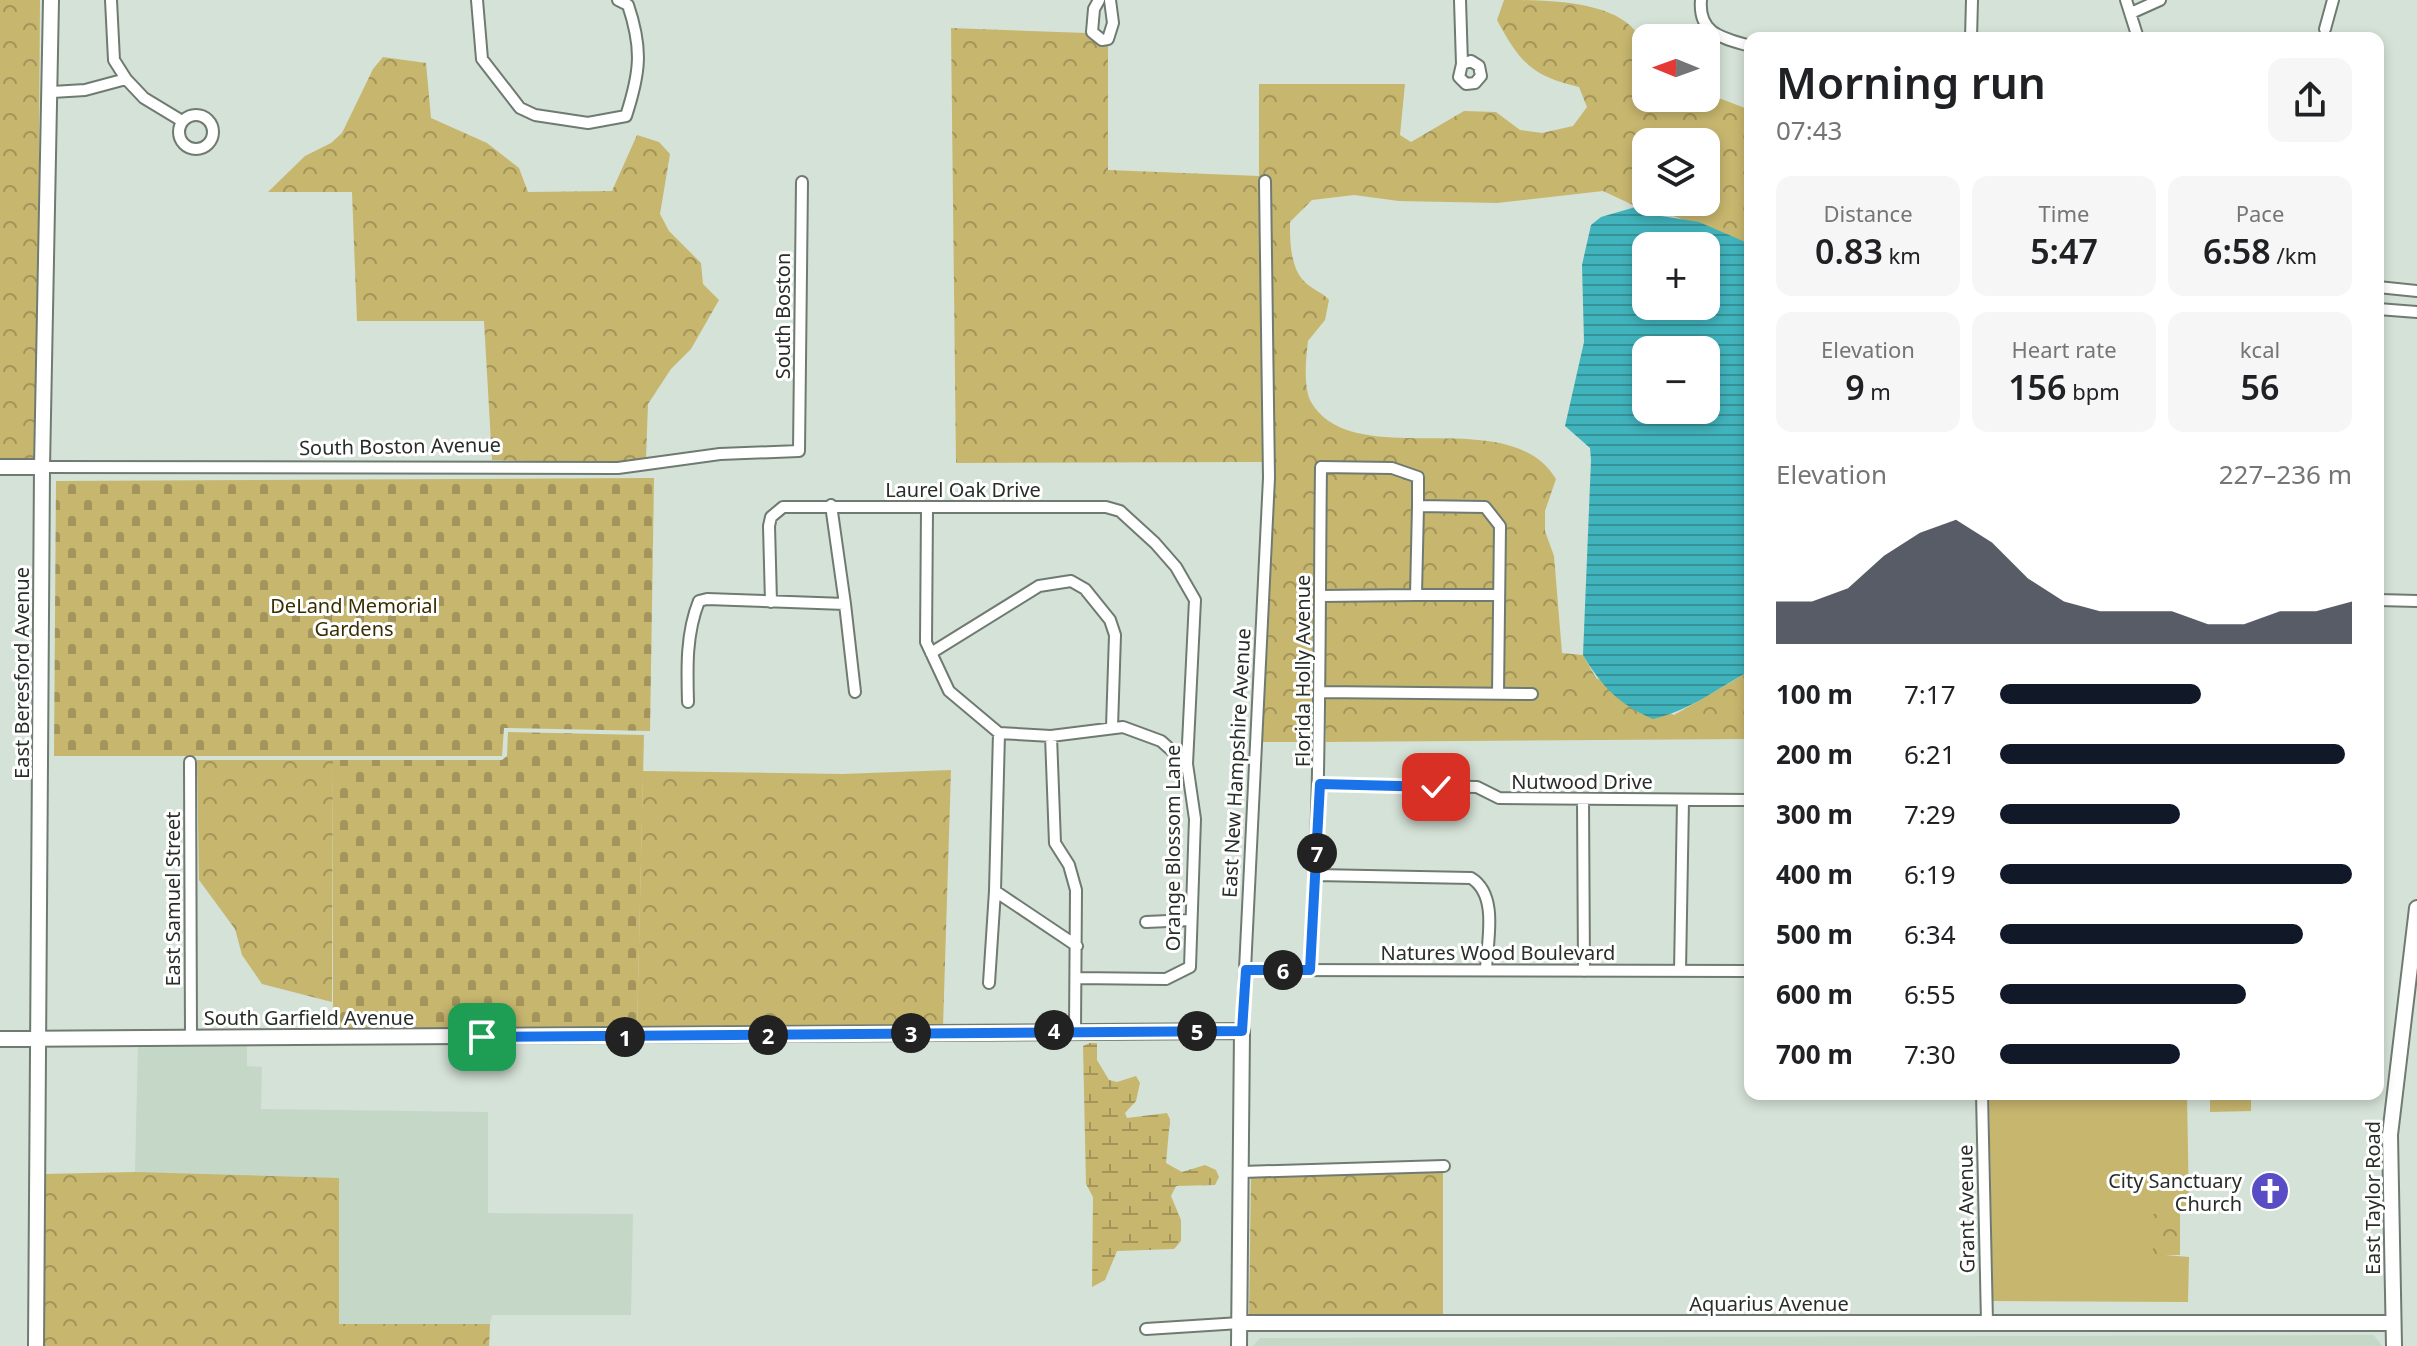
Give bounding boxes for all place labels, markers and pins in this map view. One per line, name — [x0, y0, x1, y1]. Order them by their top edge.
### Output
pin — [1402, 753, 1470, 821]
pin: 7 — [1297, 833, 1337, 873]
pin: 6 — [1263, 950, 1303, 990]
pin — [448, 1003, 516, 1071]
pin: 4 — [1034, 1010, 1074, 1050]
pin: 5 — [1177, 1011, 1217, 1051]
pin: 3 — [891, 1013, 931, 1053]
pin: 2 — [748, 1015, 788, 1055]
pin: 1 — [605, 1017, 645, 1057]
place label: City Sanctuary Church — [2108, 1167, 2243, 1217]
church icon: City Sanctuary Church — [2249, 1170, 2291, 1212]

